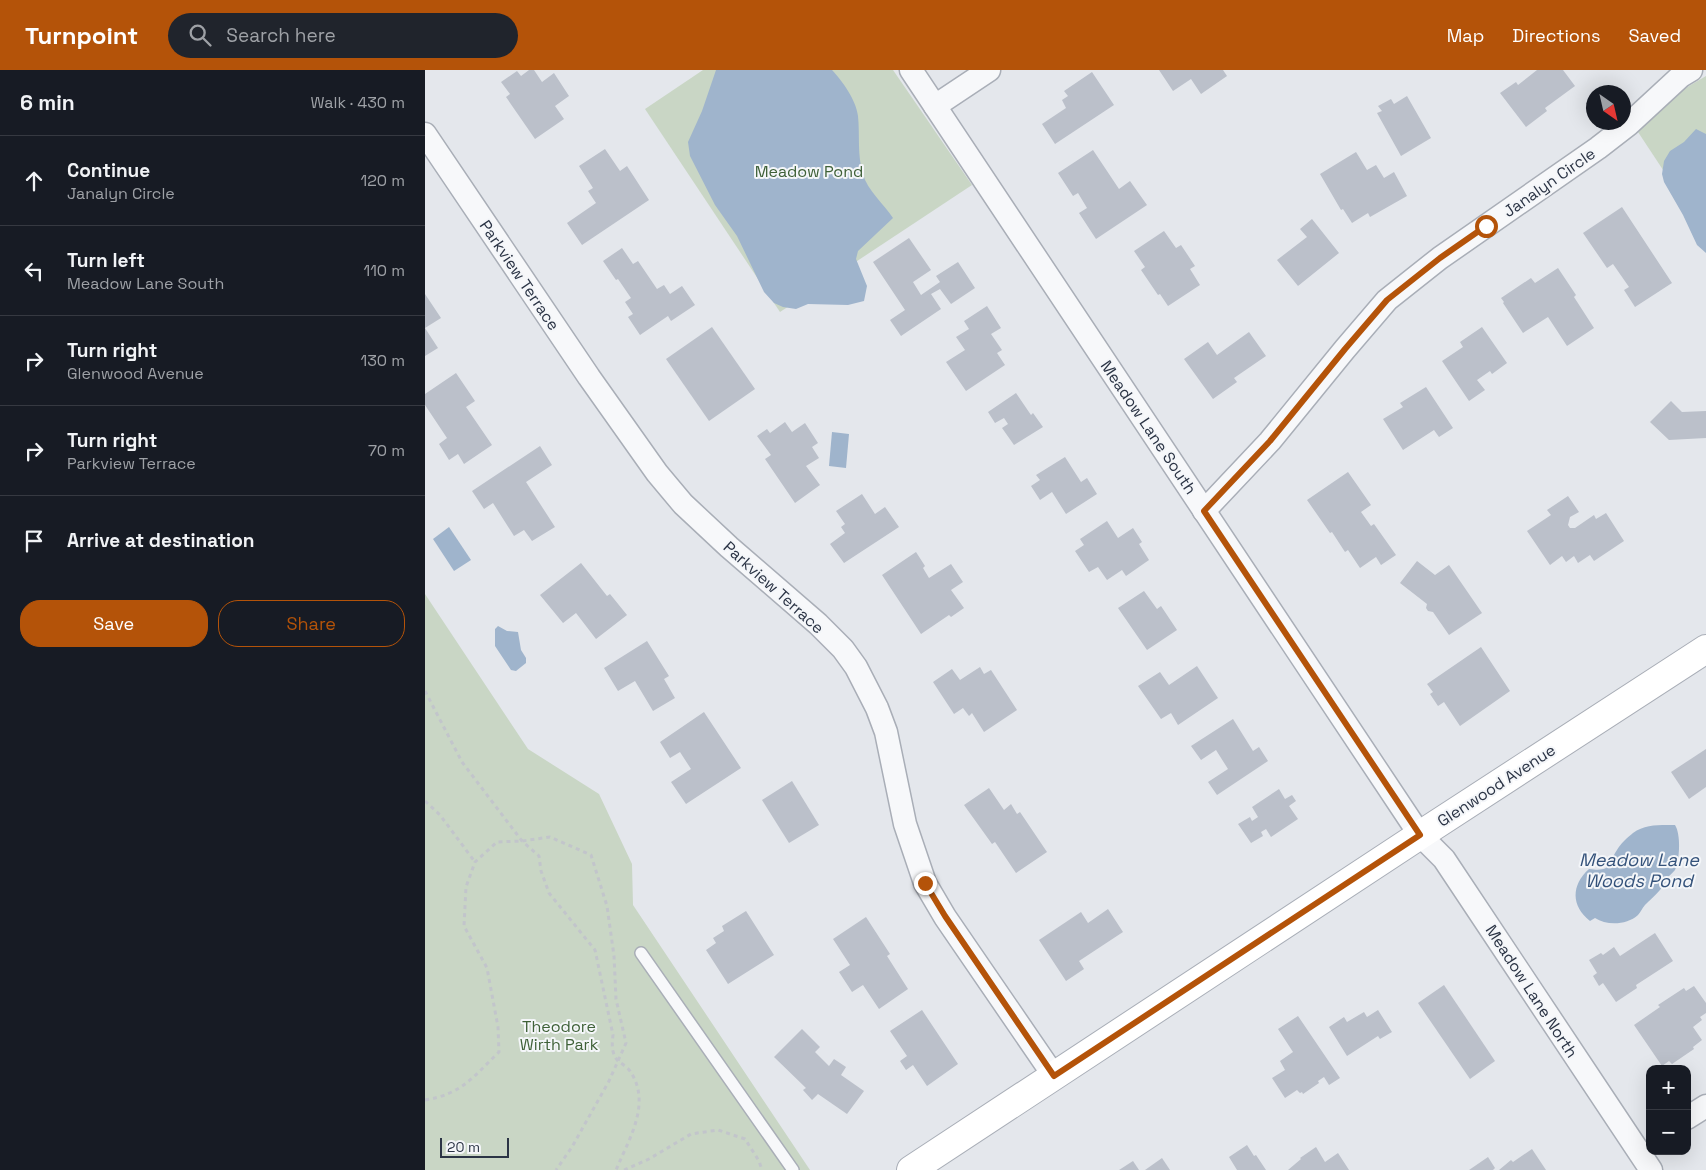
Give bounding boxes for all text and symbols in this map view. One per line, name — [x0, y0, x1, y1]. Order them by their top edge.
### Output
search box — [168, 13, 518, 58]
text: Turnpoint — [25, 20, 138, 51]
icon: search — [186, 21, 214, 49]
text: Search here — [226, 23, 336, 48]
text: Map — [1447, 24, 1484, 47]
text: Directions — [1512, 24, 1601, 47]
text: Saved — [1629, 24, 1681, 47]
north arrow — [1586, 85, 1631, 130]
text: 6 min — [20, 89, 75, 116]
text: Walk · 430 m — [310, 92, 405, 113]
street label: Janalyn Circle — [1499, 143, 1599, 222]
text: Continue — [67, 158, 150, 183]
park label: Meadow Pond — [755, 161, 863, 182]
icon: ahead — [20, 167, 48, 195]
text: 120 m — [361, 170, 405, 191]
text: Janalyn Circle — [67, 183, 175, 204]
route start — [1475, 215, 1498, 238]
street label: Parkview Terrace — [475, 216, 564, 335]
text: Turn left — [67, 248, 145, 273]
icon: left — [20, 257, 48, 285]
text: 110 m — [363, 260, 405, 281]
text: Meadow Lane South — [67, 273, 224, 294]
text: Turn right — [67, 338, 157, 363]
icon: right — [20, 347, 48, 375]
text: 130 m — [361, 350, 405, 371]
street label: Meadow Lane South — [1096, 356, 1201, 498]
text: Glenwood Avenue — [67, 363, 204, 384]
text: Turn right — [67, 428, 157, 453]
icon: right — [20, 437, 48, 465]
text: 70 m — [368, 440, 405, 461]
text: Parkview Terrace — [67, 453, 196, 474]
icon: arrive — [20, 527, 48, 555]
text: Arrive at destination — [67, 528, 255, 553]
street label: Parkview Terrace — [719, 536, 829, 638]
button: Save — [20, 600, 208, 647]
button: Share — [218, 600, 405, 647]
street label: Glenwood Avenue — [1433, 739, 1559, 831]
water label: Meadow Lane Woods Pond — [1579, 848, 1700, 892]
route end — [914, 872, 937, 895]
street label: Meadow Lane North — [1481, 921, 1582, 1062]
park label: Theodore Wirth Park — [520, 1016, 599, 1055]
map controls — [1646, 1065, 1691, 1155]
button: + — [1646, 1065, 1691, 1110]
button: − — [1646, 1110, 1691, 1155]
scale bar — [440, 1135, 509, 1158]
text: 20 m — [447, 1138, 480, 1156]

